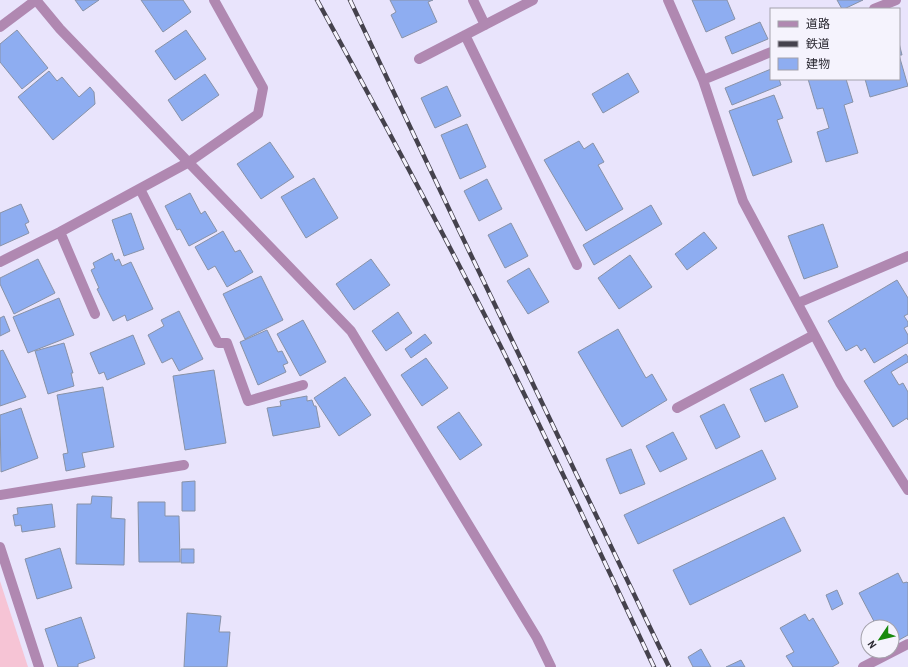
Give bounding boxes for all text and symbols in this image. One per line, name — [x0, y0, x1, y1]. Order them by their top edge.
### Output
legend — [770, 8, 900, 80]
text: 道路 — [806, 16, 830, 32]
text: 鉄道 — [806, 36, 830, 52]
text: 建物 — [806, 56, 830, 72]
north arrow — [860, 619, 900, 659]
text: N — [864, 638, 879, 651]

